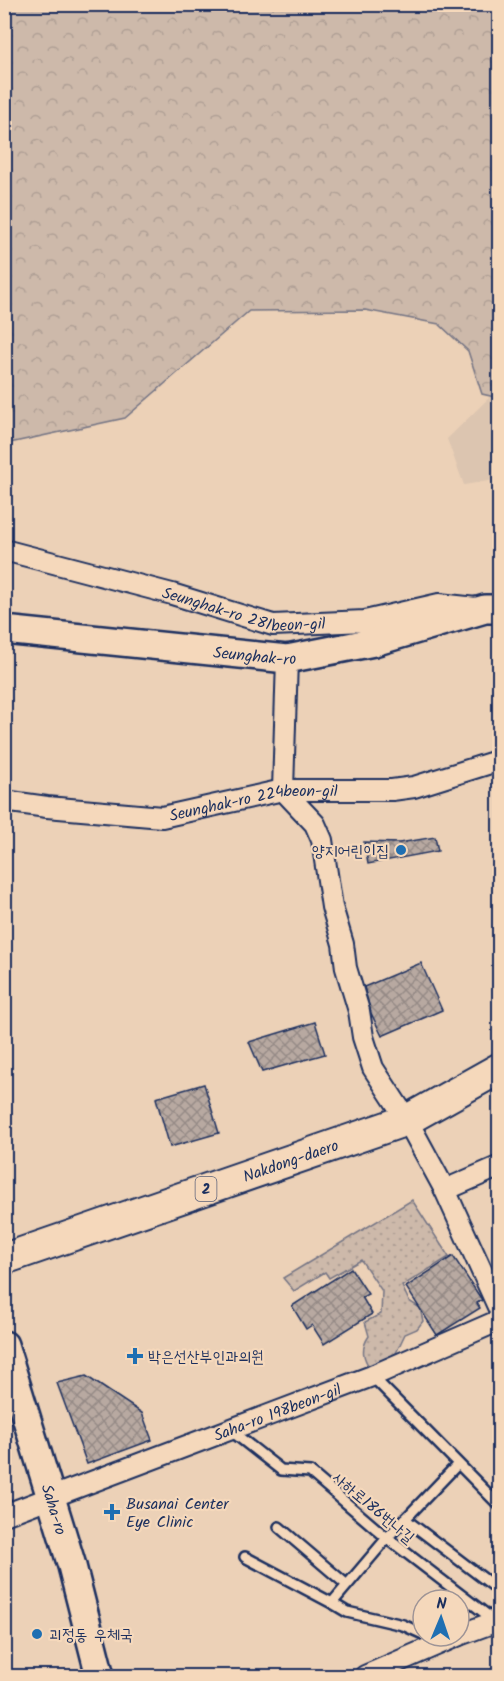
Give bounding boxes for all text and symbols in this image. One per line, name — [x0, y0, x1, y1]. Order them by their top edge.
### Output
street label: Seunghak-ro 281beon-gil — [159, 581, 326, 639]
street label: Seunghak-ro — [212, 641, 299, 673]
street label: Seunghak-ro 224beon-gil — [167, 779, 338, 829]
place label: 양지어린이집 — [312, 839, 389, 864]
marker: 양지어린이집 — [394, 843, 408, 857]
street label: Nakdong-daero — [240, 1134, 342, 1190]
road number: 2 — [196, 1177, 216, 1201]
place label: 박은선산부인과의원 — [148, 1345, 264, 1370]
marker: 박은선산부인과의원 — [126, 1347, 144, 1365]
street label: Saha-ro 198beon-gil — [210, 1378, 345, 1449]
street label: 사하로186번나길 — [326, 1466, 420, 1550]
street label: Saha-ro — [34, 1481, 73, 1538]
place label: Busanai Center Eye Clinic — [126, 1492, 230, 1535]
marker: Busanai Center Eye Clinic — [103, 1503, 121, 1521]
north arrow — [411, 1588, 471, 1648]
text: N — [436, 1592, 447, 1617]
place label: 괴정동 우체국 — [49, 1623, 133, 1648]
marker: 괴정동 우체국 — [30, 1627, 44, 1641]

